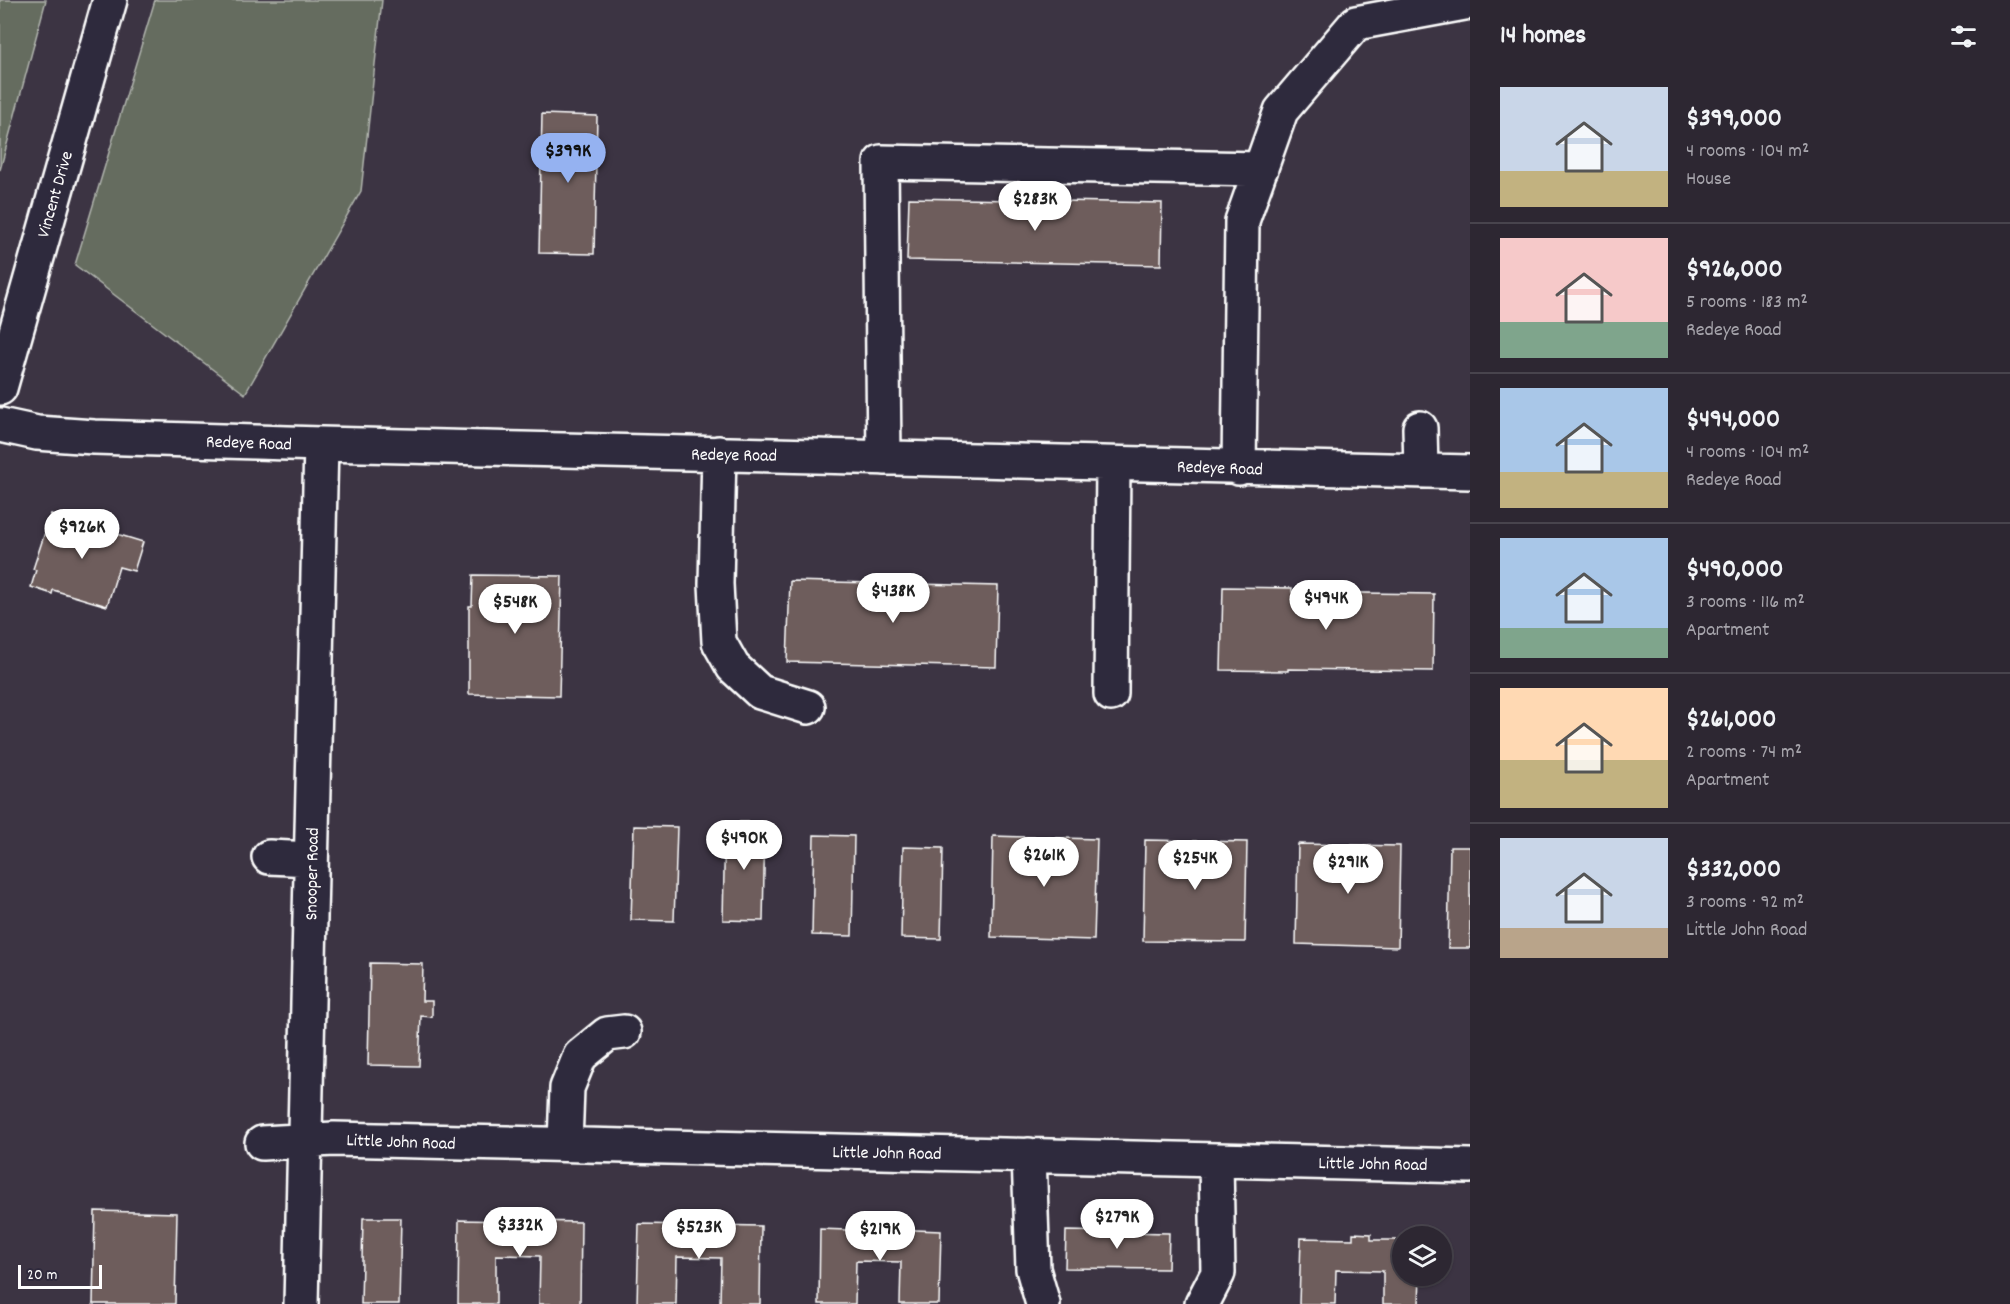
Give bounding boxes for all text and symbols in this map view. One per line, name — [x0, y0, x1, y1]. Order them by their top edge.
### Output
text: 14 homes — [1500, 18, 1586, 55]
icon: filters — [1947, 20, 1980, 53]
text: $399,000 — [1686, 101, 1782, 138]
icon: home — [1548, 111, 1620, 183]
pin: $399K — [526, 133, 610, 184]
text: $399K — [545, 138, 591, 166]
text: 4 rooms · 104 m² — [1686, 138, 1809, 166]
street label: Vincent Drive — [32, 148, 81, 241]
text: House — [1686, 166, 1731, 194]
pin: $283K — [993, 181, 1077, 232]
text: $283K — [1012, 186, 1058, 214]
text: $926,000 — [1686, 252, 1783, 289]
icon: home — [1548, 262, 1620, 334]
text: 5 rooms · 183 m² — [1686, 289, 1808, 317]
text: Redeye Road — [1686, 317, 1782, 345]
text: $494,000 — [1686, 402, 1780, 439]
icon: home — [1548, 412, 1620, 484]
street label: Redeye Road — [205, 431, 292, 458]
text: 4 rooms · 104 m² — [1686, 439, 1809, 467]
street label: Redeye Road — [691, 443, 777, 470]
street label: Redeye Road — [1176, 456, 1263, 483]
text: Redeye Road — [1686, 467, 1782, 495]
pin: $926K — [40, 509, 124, 560]
text: $926K — [58, 514, 106, 542]
text: $490,000 — [1686, 552, 1784, 589]
icon: home — [1548, 562, 1620, 634]
pin: $438K — [851, 573, 935, 624]
text: $438K — [871, 578, 915, 606]
pin: $494K — [1284, 580, 1368, 631]
pin: $548K — [473, 584, 557, 635]
text: $494K — [1303, 585, 1349, 613]
text: $548K — [493, 589, 537, 617]
text: 3 rooms · 116 m² — [1686, 589, 1805, 617]
text: Apartment — [1686, 617, 1769, 645]
text: $261,000 — [1686, 702, 1776, 739]
icon: home — [1548, 712, 1620, 784]
text: 2 rooms · 74 m² — [1686, 739, 1802, 767]
text: Apartment — [1686, 767, 1769, 795]
pin: $490K — [702, 820, 786, 871]
text: $490K — [720, 825, 768, 853]
street label: Snooper Road — [300, 827, 327, 921]
pin: $261K — [1002, 837, 1086, 888]
pin: $254K — [1153, 840, 1237, 891]
text: $261K — [1023, 842, 1065, 870]
pin: $291K — [1306, 844, 1390, 895]
text: $254K — [1172, 845, 1218, 873]
text: $291K — [1327, 849, 1369, 877]
text: $332,000 — [1686, 852, 1781, 889]
icon: home — [1548, 862, 1620, 934]
text: 3 rooms · 92 m² — [1686, 889, 1804, 917]
text: Little John Road — [1686, 917, 1807, 945]
street label: Little John Road — [346, 1129, 456, 1158]
street label: Little John Road — [832, 1141, 942, 1168]
street label: Little John Road — [1318, 1152, 1428, 1179]
pin: $279K — [1075, 1199, 1159, 1250]
text: $279K — [1095, 1204, 1139, 1232]
pin: $332K — [478, 1207, 562, 1258]
pin: $523K — [657, 1209, 741, 1260]
pin: $219K — [838, 1211, 922, 1262]
text: $332K — [497, 1212, 543, 1240]
text: $523K — [676, 1214, 722, 1242]
text: $219K — [859, 1216, 901, 1244]
map controls — [1392, 1226, 1452, 1286]
button: layers — [1392, 1226, 1452, 1286]
scale bar — [18, 1262, 102, 1290]
text: 20 m — [27, 1264, 57, 1287]

